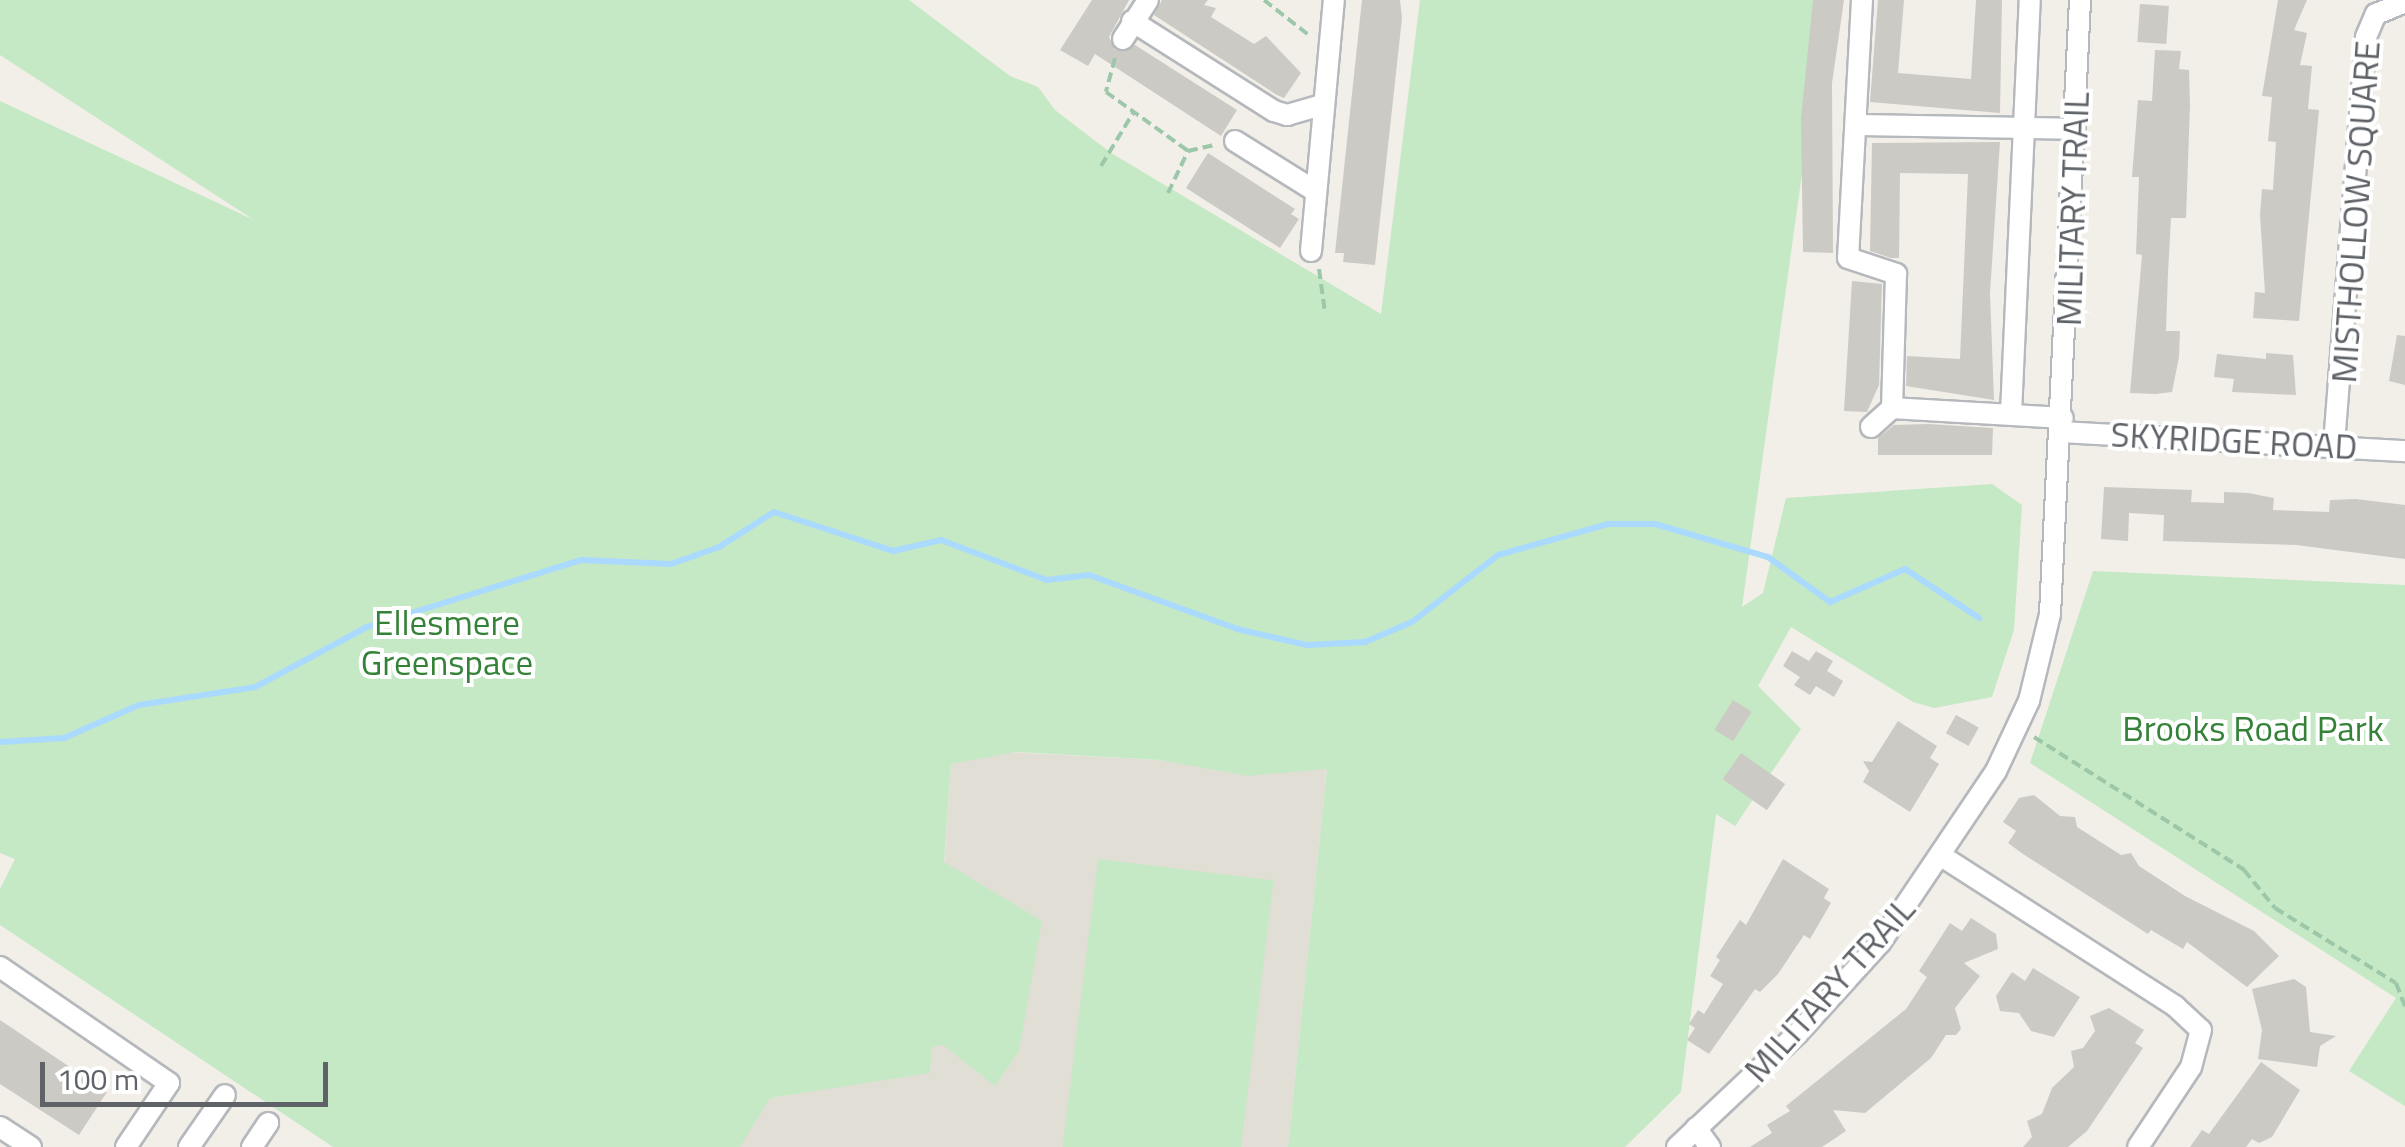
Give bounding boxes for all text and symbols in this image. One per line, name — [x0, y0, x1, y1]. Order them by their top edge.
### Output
street label: MISTHOLLOW SQUARE — [2322, 40, 2388, 384]
street label: MILITARY TRAIL — [2047, 91, 2097, 327]
street label: SKYRIDGE ROAD — [2110, 413, 2358, 467]
park label: Ellesmere Greenspace — [361, 601, 533, 683]
park label: Brooks Road Park — [2122, 707, 2384, 749]
street label: MILITARY TRAIL — [1735, 888, 1923, 1090]
scale bar — [45, 1042, 332, 1104]
text: 100 m — [57, 1056, 139, 1102]

